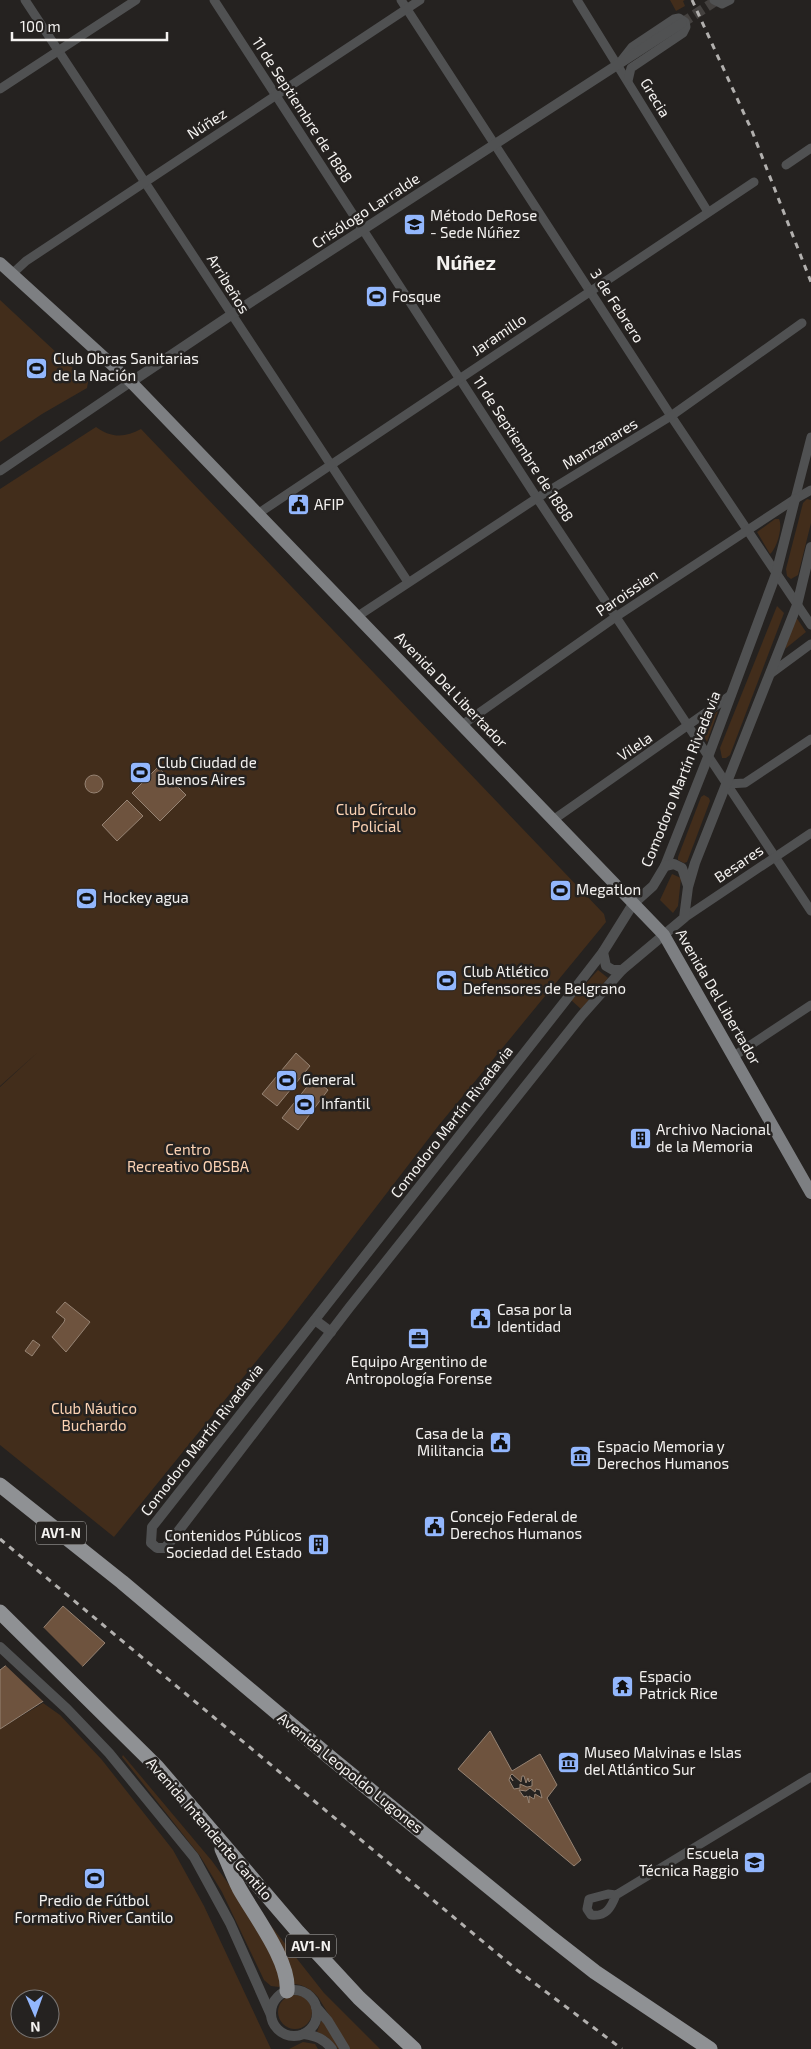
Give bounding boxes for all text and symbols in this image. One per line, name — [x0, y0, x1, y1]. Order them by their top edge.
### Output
scale bar — [12, 10, 168, 42]
text: 100 m — [20, 17, 61, 35]
street label: 11 de Septiembre de 1888 — [249, 33, 357, 186]
street label: Grecia — [637, 75, 675, 120]
street label: Núñez — [183, 104, 230, 143]
street label: Crisólogo Larralde — [308, 169, 423, 252]
place label: Método DeRose - Sede Núñez — [430, 206, 537, 241]
school or university icon: Método DeRose - Sede Núñez — [402, 213, 426, 237]
street label: Arribeños — [204, 250, 254, 316]
district label: Núñez — [436, 250, 496, 274]
street label: 3 de Febrero — [587, 265, 648, 346]
sports icon: Fosque — [364, 285, 388, 309]
place label: Fosque — [392, 287, 441, 305]
street label: Jaramillo — [468, 309, 529, 359]
place label: Club Obras Sanitarias de la Nación — [53, 349, 199, 384]
sports icon: Club Obras Sanitarias de la Nación — [25, 356, 49, 380]
street label: 11 de Septiembre de 1888 — [470, 372, 578, 525]
street label: Manzanares — [559, 414, 640, 473]
public building icon: AFIP — [286, 493, 310, 517]
place label: AFIP — [314, 495, 344, 513]
street label: Paroissien — [592, 565, 661, 619]
street label: Avenida Del Libertador — [392, 628, 512, 751]
street label: Comodoro Martín Rivadavia — [636, 688, 724, 869]
street label: Vilela — [614, 728, 655, 764]
place label: Club Ciudad de Buenos Aires — [157, 753, 257, 788]
sports icon: Club Ciudad de Buenos Aires — [129, 760, 153, 784]
park label: Club Círculo Policial — [336, 800, 416, 835]
street label: Besares — [711, 840, 766, 886]
sports icon: Megatlon — [548, 878, 572, 902]
place label: Megatlon — [576, 880, 641, 898]
sports icon: Hockey agua — [75, 886, 99, 910]
place label: Hockey agua — [103, 888, 189, 906]
street label: Avenida Del Libertador — [673, 925, 765, 1068]
place label: Club Atlético Defensores de Belgrano — [463, 962, 626, 997]
sports icon: Club Atlético Defensores de Belgrano — [435, 969, 459, 993]
street label: Comodoro Martín Rivadavia — [386, 1042, 516, 1201]
sports icon: General — [274, 1068, 298, 1092]
place label: General — [302, 1070, 355, 1088]
sports icon: Infantil — [293, 1092, 317, 1116]
place label: Infantil — [321, 1094, 371, 1112]
place label: Archivo Nacional de la Memoria — [656, 1120, 771, 1155]
building icon: Archivo Nacional de la Memoria — [628, 1127, 652, 1151]
park label: Centro Recreativo OBSBA — [127, 1140, 250, 1175]
place label: Casa por la Identidad — [497, 1300, 572, 1335]
public building icon: Casa por la Identidad — [469, 1307, 493, 1331]
office icon: Equipo Argentino de Antropología Forense — [407, 1327, 431, 1351]
place label: Equipo Argentino de Antropología Forense — [346, 1352, 492, 1387]
street label: Comodoro Martín Rivadavia — [136, 1360, 266, 1519]
park label: Club Náutico Buchardo — [51, 1399, 137, 1434]
place label: Casa de la Militancia — [415, 1424, 484, 1459]
public building icon: Casa de la Militancia — [488, 1431, 512, 1455]
place label: Espacio Memoria y Derechos Humanos — [597, 1437, 729, 1472]
museum icon: Espacio Memoria y Derechos Humanos — [569, 1444, 593, 1468]
place label: Concejo Federal de Derechos Humanos — [450, 1507, 582, 1542]
public building icon: Concejo Federal de Derechos Humanos — [422, 1514, 446, 1538]
road number: AV1-N — [36, 1522, 86, 1545]
place label: Contenidos Públicos Sociedad del Estado — [164, 1526, 302, 1561]
building icon: Contenidos Públicos Sociedad del Estado — [306, 1533, 330, 1557]
place label: Espacio Patrick Rice — [639, 1667, 718, 1702]
temple icon: Espacio Patrick Rice — [611, 1674, 635, 1698]
street label: Avenida Leopoldo Lugones — [274, 1708, 427, 1836]
place label: Museo Malvinas e Islas del Atlántico Sur — [584, 1743, 742, 1778]
museum icon: Museo Malvinas e Islas del Atlántico Sur — [556, 1750, 580, 1774]
street label: Avenida Intendente Cantilo — [143, 1753, 277, 1903]
place label: Escuela Técnica Raggio — [639, 1844, 739, 1879]
school or university icon: Escuela Técnica Raggio — [743, 1851, 767, 1875]
sports icon: Predio de Fútbol Formativo River Cantilo — [82, 1866, 106, 1890]
place label: Predio de Fútbol Formativo River Cantilo — [15, 1891, 173, 1926]
road number: AV1-N — [286, 1934, 336, 1958]
north arrow — [10, 1989, 60, 2039]
text: N — [30, 2019, 41, 2036]

